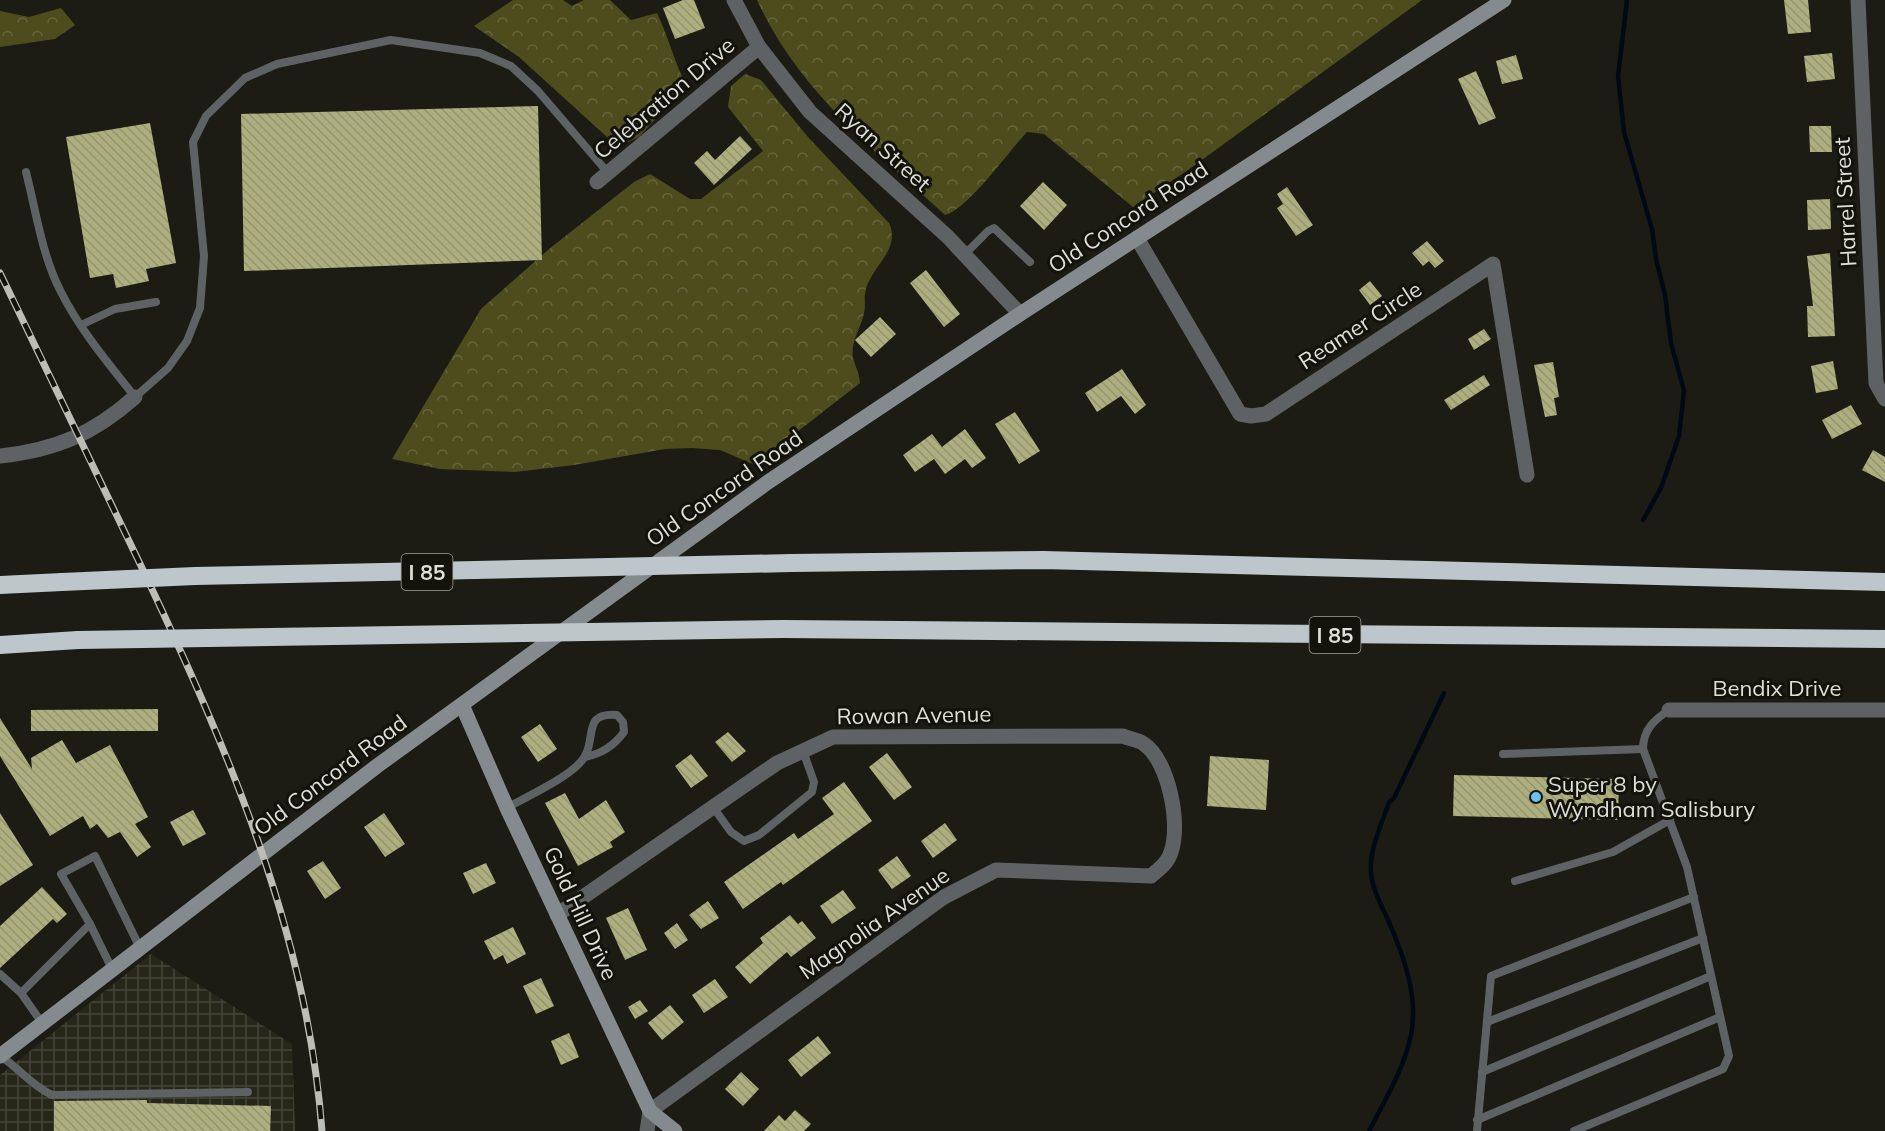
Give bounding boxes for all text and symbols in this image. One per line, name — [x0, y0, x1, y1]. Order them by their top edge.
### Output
street label: Celebration Drive — [588, 31, 740, 165]
street label: Ryan Street — [829, 97, 937, 198]
street label: Harrel Street — [1828, 136, 1862, 267]
street label: Old Concord Road — [1043, 155, 1213, 279]
street label: Reamer Circle — [1293, 275, 1427, 375]
street label: Old Concord Road — [640, 424, 808, 552]
road number: I 85 — [402, 554, 452, 590]
road number: I 85 — [1310, 617, 1360, 653]
street label: Bendix Drive — [1713, 674, 1841, 702]
street label: Rowan Avenue — [836, 700, 992, 730]
street label: Old Concord Road — [248, 708, 412, 842]
place label: Super 8 by Wyndham Salisbury — [1548, 770, 1756, 823]
marker: Super 8 by Wyndham Salisbury — [1529, 790, 1543, 804]
street label: Gold Hill Drive — [538, 842, 624, 984]
street label: Magnolia Avenue — [794, 861, 954, 985]

